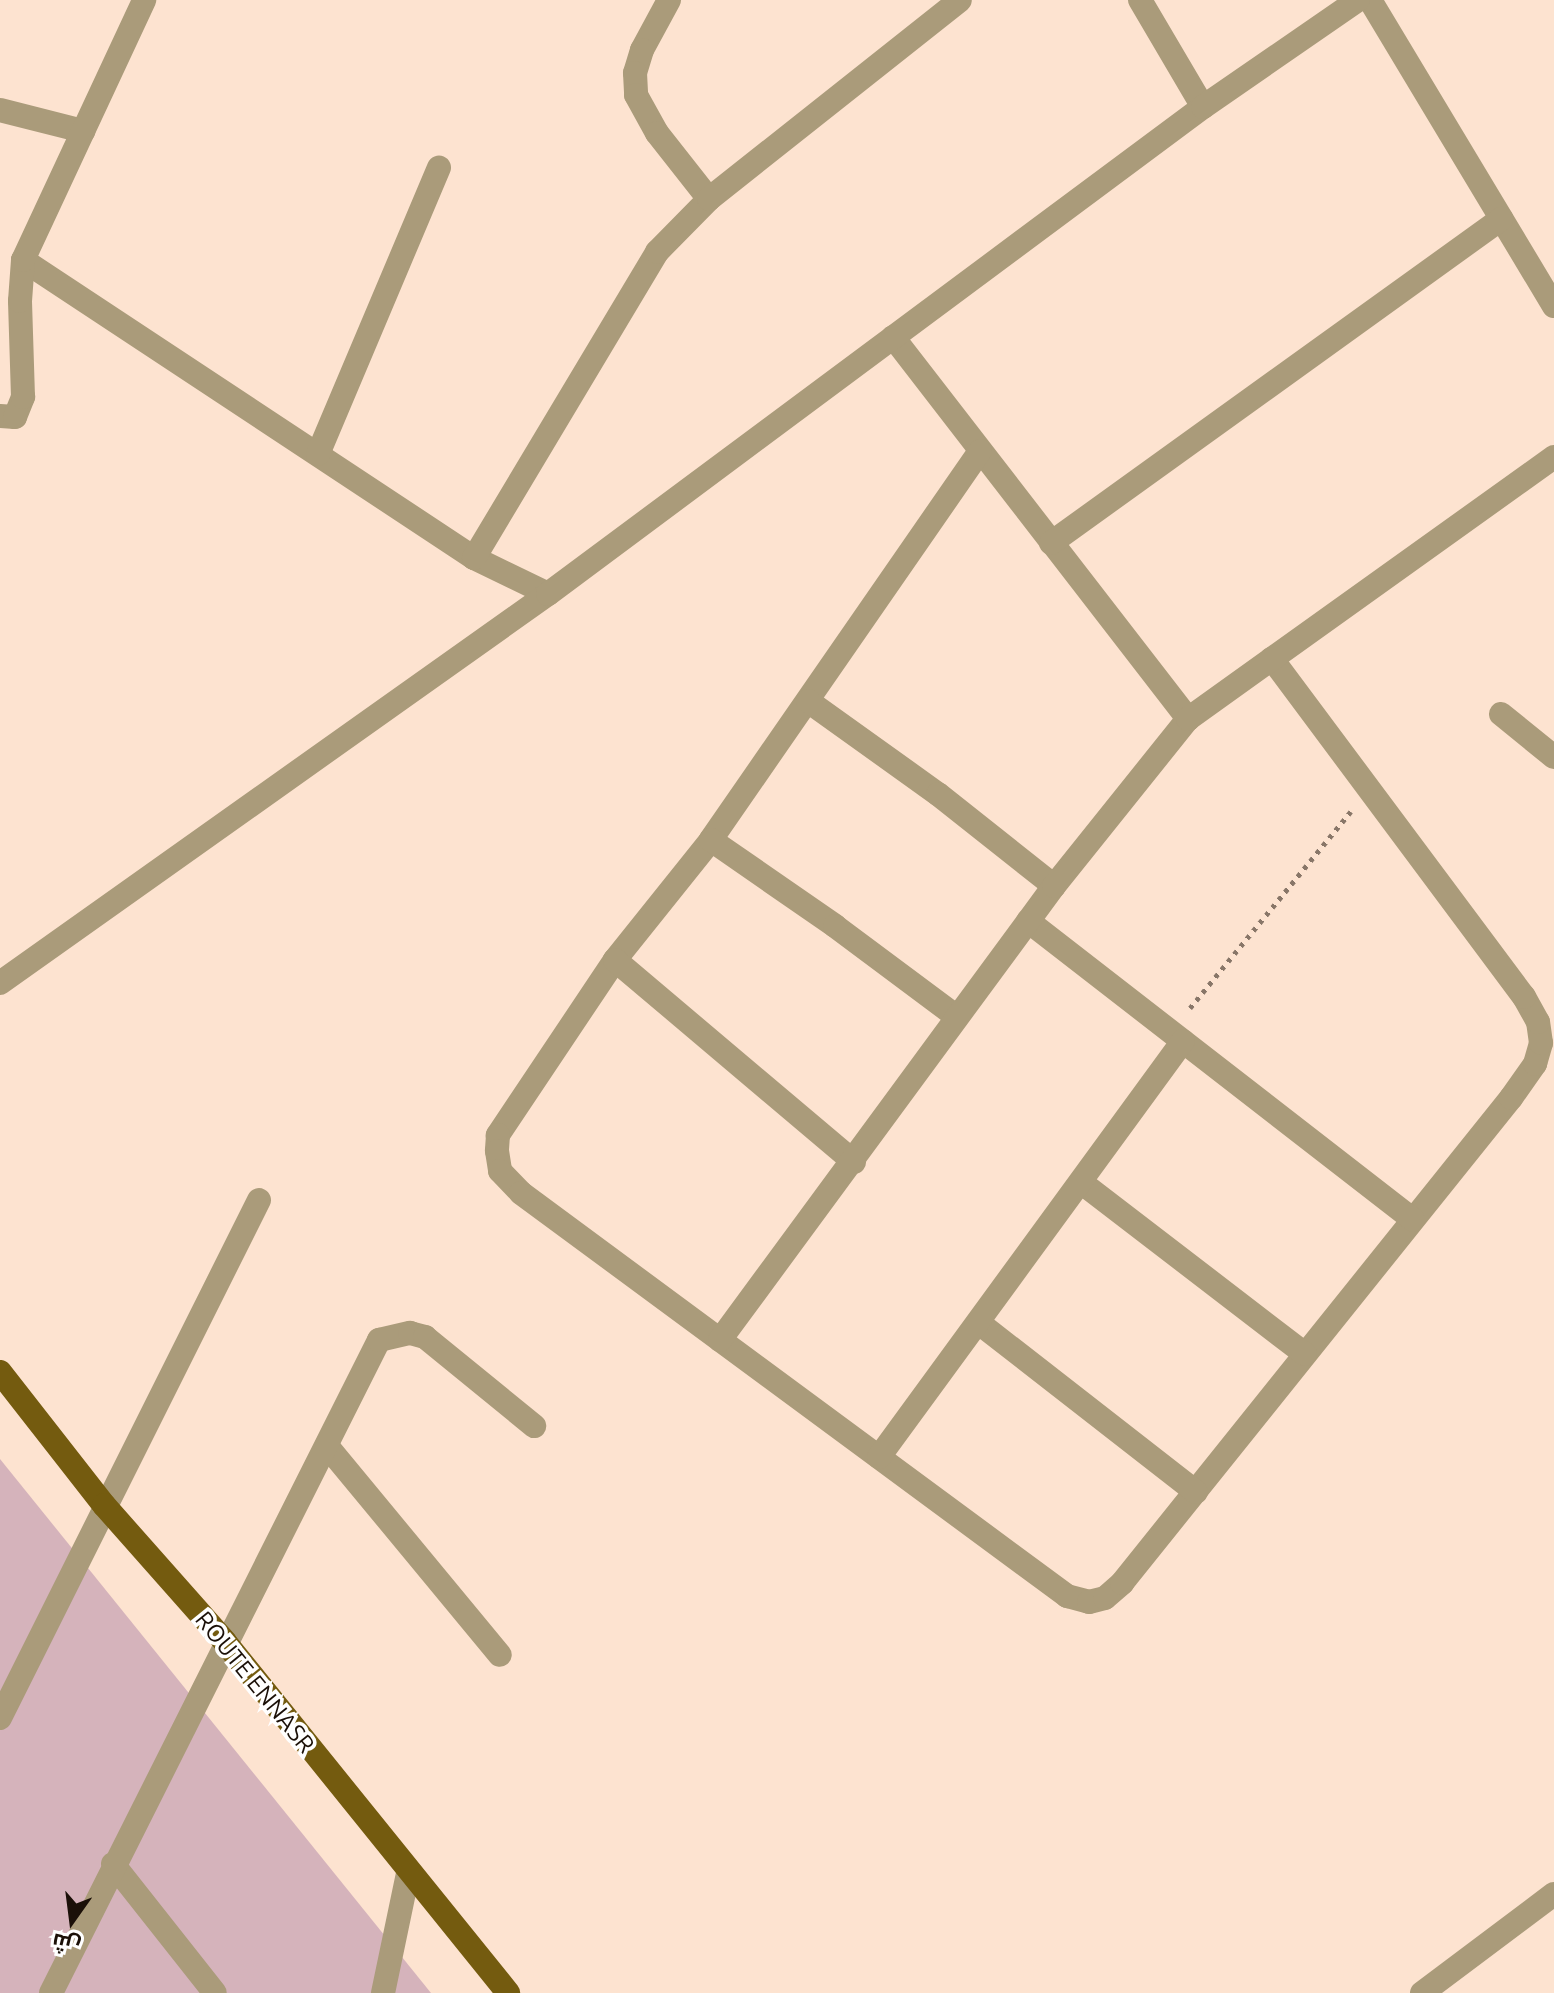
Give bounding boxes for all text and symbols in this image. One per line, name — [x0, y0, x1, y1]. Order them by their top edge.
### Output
street label: ROUTE ENNASR — [189, 1606, 321, 1758]
north arrow — [32, 1881, 112, 1961]
text: ش — [49, 1929, 83, 1960]

